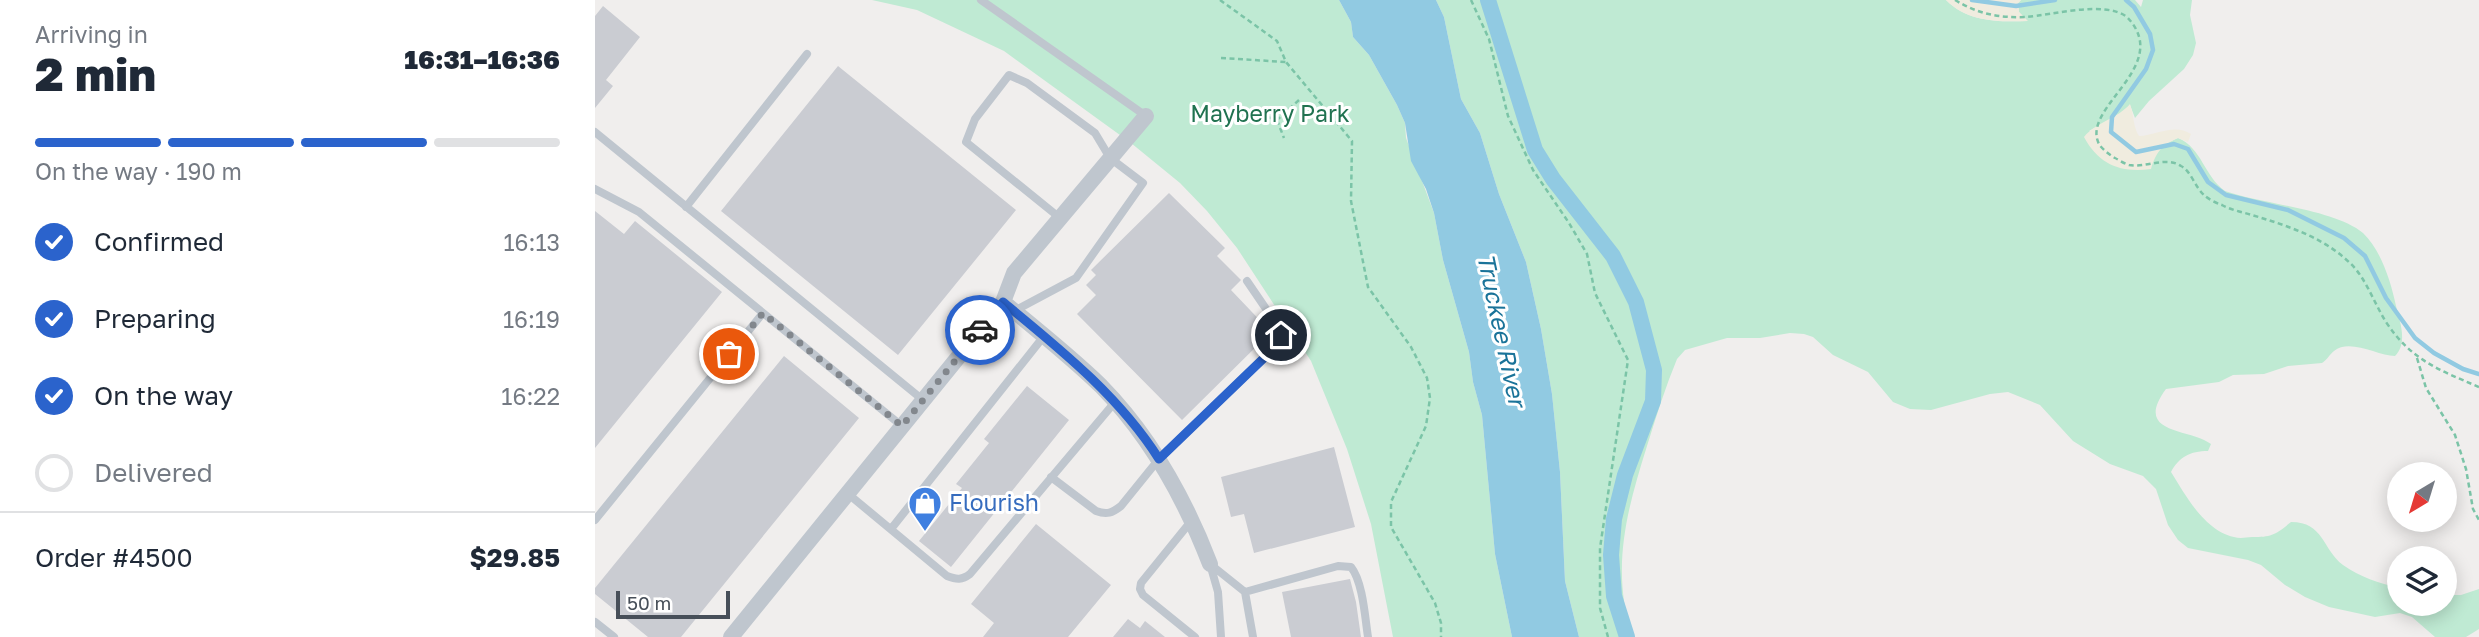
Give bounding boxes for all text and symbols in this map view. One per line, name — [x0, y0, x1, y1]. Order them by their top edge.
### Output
text: Arriving in — [35, 20, 148, 48]
text: 16:31–16:36 — [404, 44, 560, 75]
text: 2 min — [35, 46, 156, 101]
park label: Mayberry Park — [1190, 99, 1350, 127]
text: On the way · 190 m — [35, 157, 242, 185]
icon: check — [35, 223, 73, 261]
text: Confirmed — [94, 226, 224, 257]
text: 16:13 — [503, 228, 560, 256]
water label: Truckee River — [1472, 251, 1534, 412]
courier — [945, 295, 1015, 365]
icon: check — [35, 300, 73, 338]
text: Preparing — [94, 303, 216, 334]
text: 16:19 — [503, 305, 560, 333]
pin — [1251, 305, 1311, 365]
icon: car — [961, 311, 999, 349]
icon: home — [1262, 316, 1300, 354]
pin — [699, 324, 759, 384]
icon: bag — [710, 335, 748, 373]
icon: check — [35, 377, 73, 415]
text: On the way — [94, 380, 233, 411]
text: 16:22 — [501, 382, 560, 410]
text: Delivered — [94, 457, 213, 488]
north arrow — [2387, 462, 2457, 532]
map controls — [2387, 462, 2457, 616]
shop icon: Flourish — [906, 484, 944, 533]
place label: Flourish — [949, 488, 1039, 516]
text: Order #4500 — [35, 542, 193, 573]
text: $29.85 — [469, 542, 560, 573]
button: layers — [2387, 546, 2457, 616]
scale bar — [616, 588, 730, 620]
text: 50 m — [627, 591, 671, 614]

